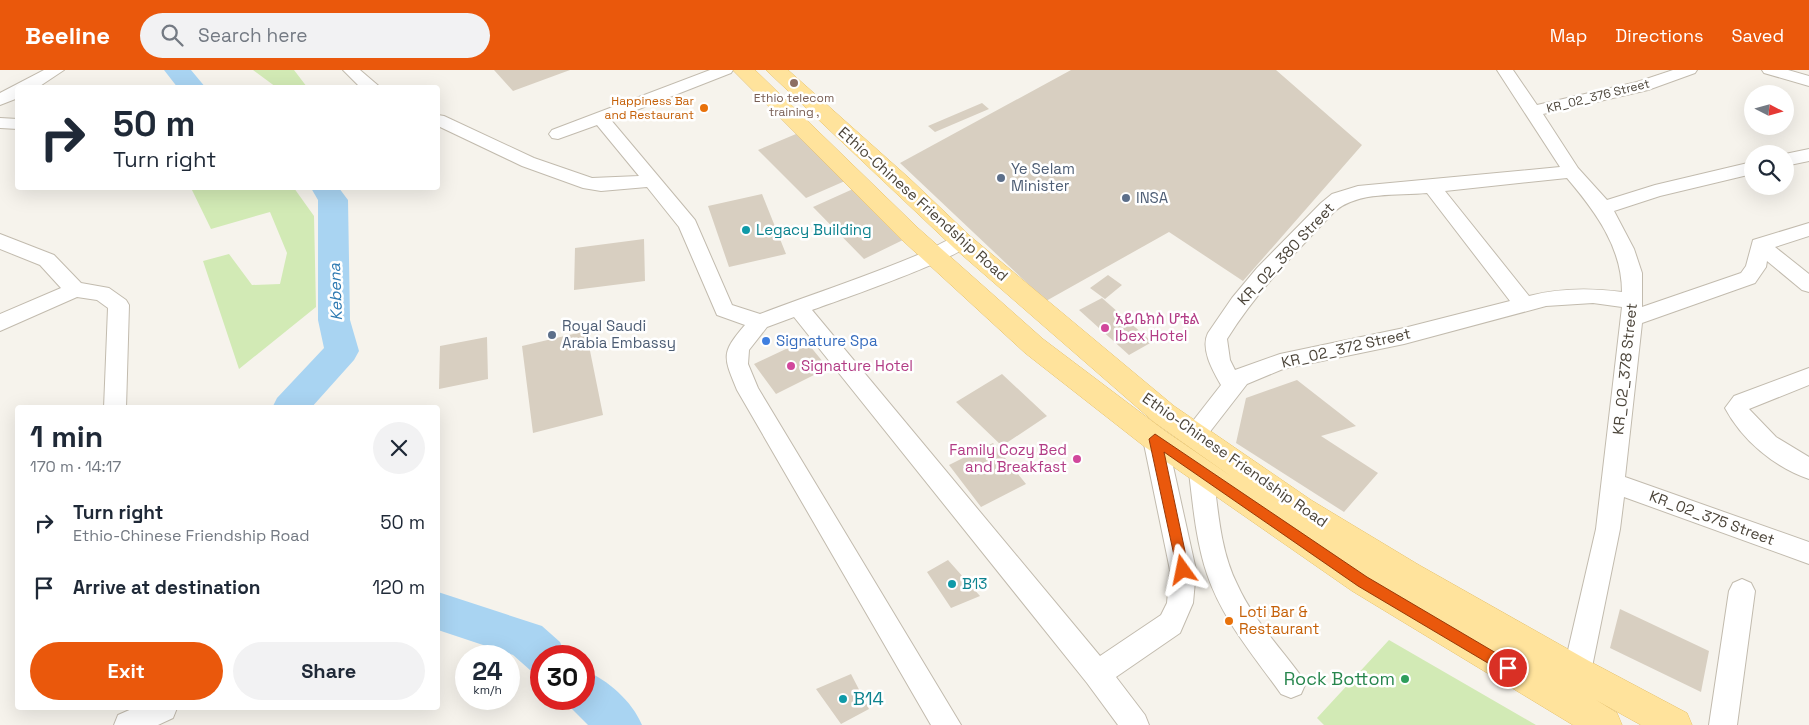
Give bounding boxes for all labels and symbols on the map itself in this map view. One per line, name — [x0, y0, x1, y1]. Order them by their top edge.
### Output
street label: KR_02_376 Street — [1545, 75, 1651, 117]
marker: Ethio telecom training , — [788, 77, 800, 89]
north arrow — [1744, 85, 1794, 135]
place label: Ethio telecom training , — [754, 90, 834, 120]
place label: Happiness Bar and Restaurant — [605, 93, 694, 123]
marker: Happiness Bar and Restaurant — [698, 102, 710, 114]
street label: Ethio-Chinese Friendship Road — [835, 122, 1012, 285]
place label: Ye Selam Minister — [1011, 159, 1075, 195]
marker: Ye Selam Minister — [995, 172, 1007, 184]
place label: INSA — [1136, 188, 1169, 207]
marker: INSA — [1120, 192, 1132, 204]
street label: KR_02_380 Street — [1233, 198, 1338, 309]
place label: Legacy Building — [756, 220, 872, 239]
marker: Legacy Building — [740, 224, 752, 236]
water label: Kebena — [324, 262, 347, 321]
street label: KR_02_378 Street — [1608, 302, 1641, 436]
place label: አይቤክስ ሆቴል Ibex Hotel — [1115, 309, 1200, 345]
place label: Royal Saudi Arabia Embassy — [562, 316, 676, 352]
marker: አይቤክስ ሆቴል Ibex Hotel — [1099, 322, 1111, 334]
street label: KR_02_372 Street — [1279, 323, 1412, 372]
marker: Royal Saudi Arabia Embassy — [546, 329, 558, 341]
place label: Signature Spa — [776, 331, 878, 350]
marker: Signature Spa — [760, 335, 772, 347]
place label: Signature Hotel — [801, 356, 913, 375]
marker: Signature Hotel — [785, 360, 797, 372]
street label: Ethio-Chinese Friendship Road — [1139, 388, 1332, 531]
place label: Family Cozy Bed and Breakfast — [949, 440, 1067, 476]
marker: Family Cozy Bed and Breakfast — [1071, 453, 1083, 465]
street label: KR_02_375 Street — [1647, 486, 1778, 549]
position arrow — [1156, 543, 1208, 595]
place label: B13 — [962, 574, 987, 593]
marker: B13 — [946, 578, 958, 590]
place label: Loti Bar & Restaurant — [1239, 602, 1320, 638]
marker: Loti Bar & Restaurant — [1223, 615, 1235, 627]
speed limit sign: 30 — [530, 645, 595, 710]
pin — [1487, 647, 1529, 689]
place label: Rock Bottom — [1284, 667, 1395, 690]
marker: Rock Bottom — [1399, 673, 1411, 685]
place label: B14 — [853, 687, 884, 710]
marker: B14 — [837, 693, 849, 705]

